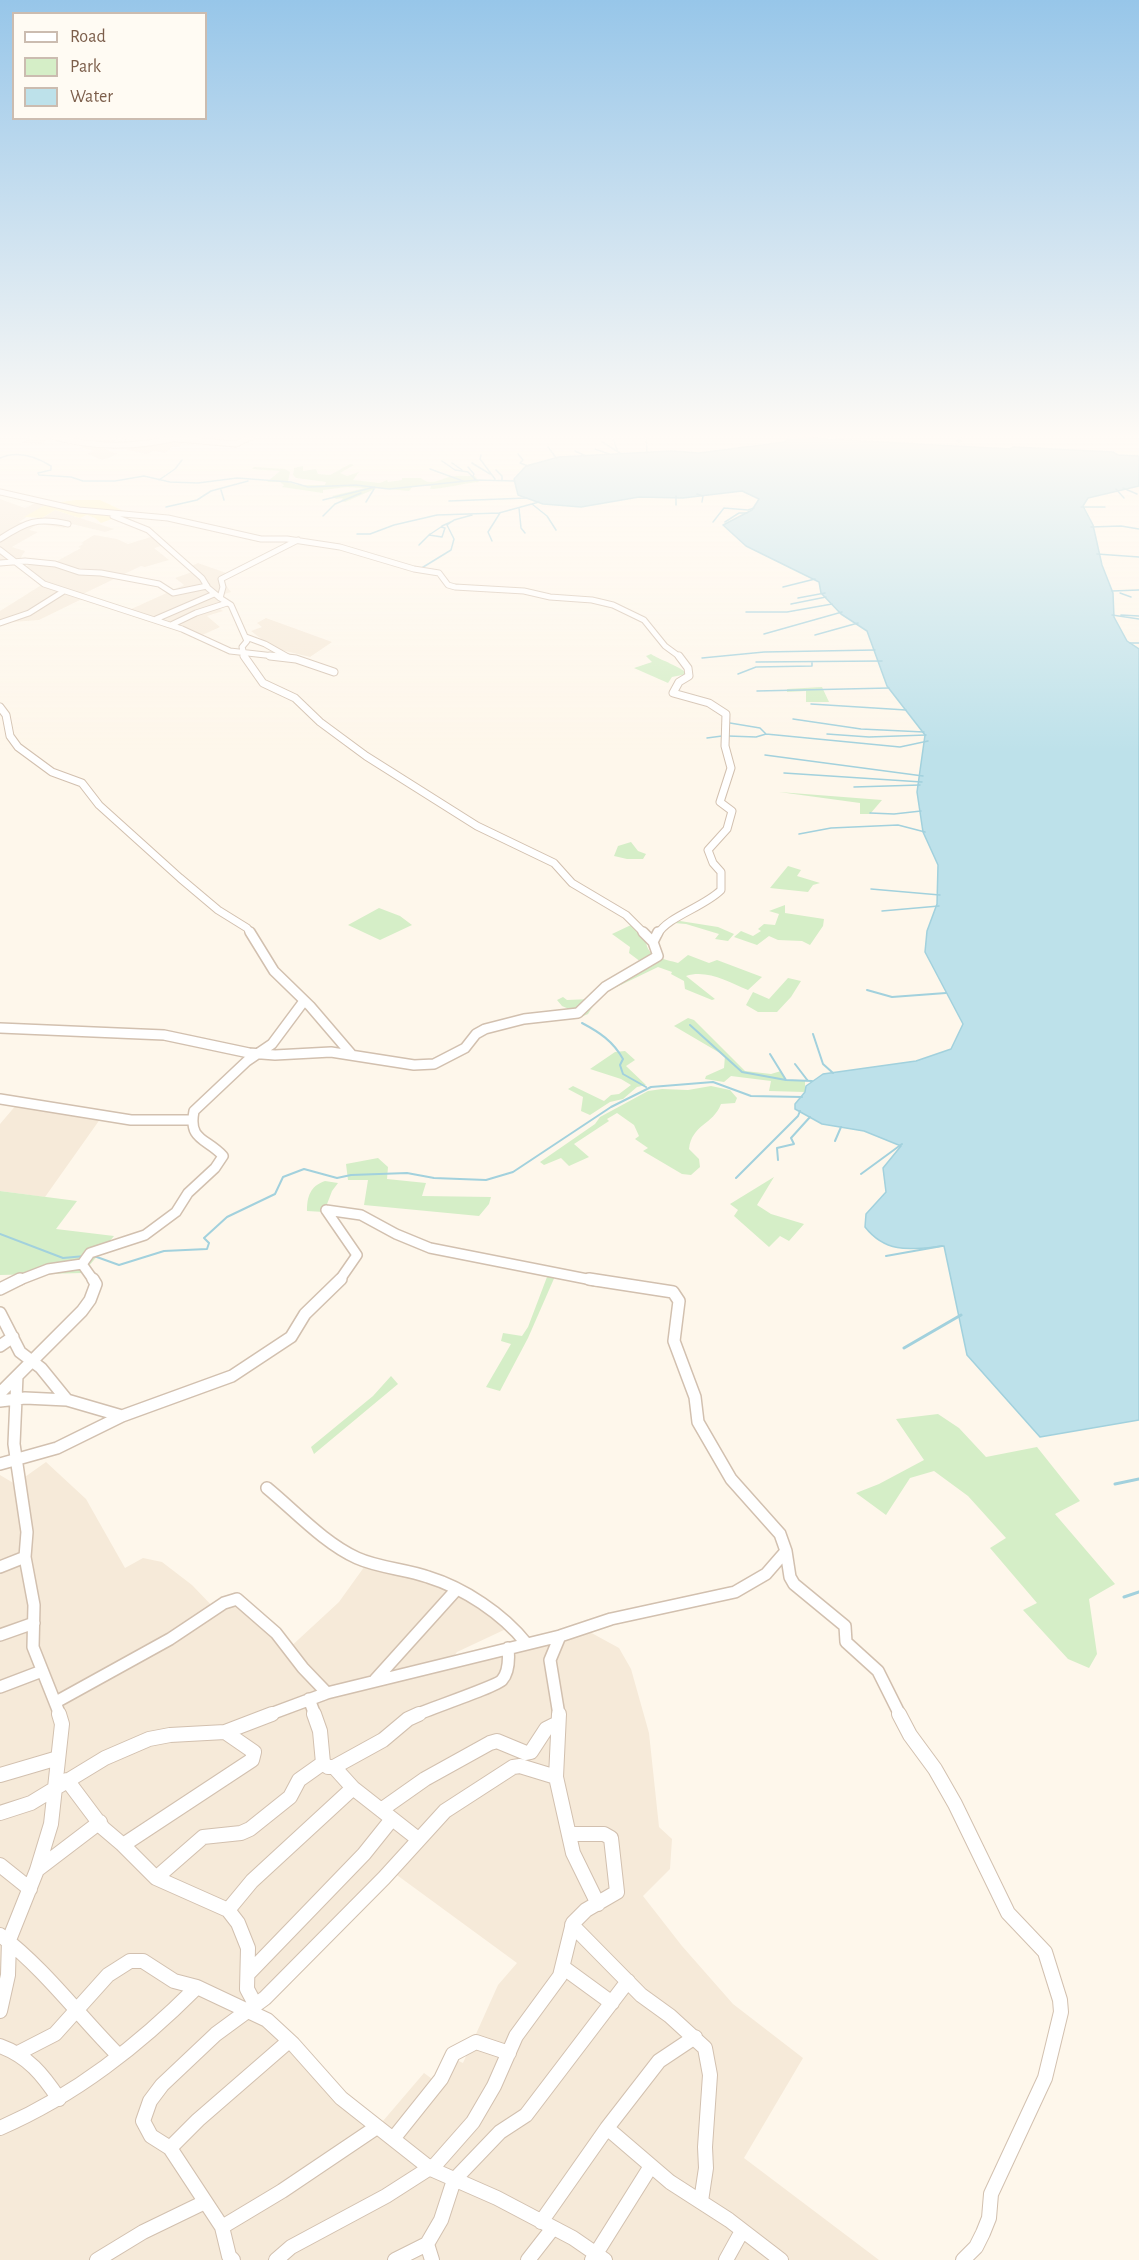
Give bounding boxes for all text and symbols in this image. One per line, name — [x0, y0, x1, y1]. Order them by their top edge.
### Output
legend — [12, 12, 207, 120]
text: Road — [70, 28, 106, 46]
text: Park — [70, 58, 101, 76]
text: Water — [70, 88, 113, 106]

